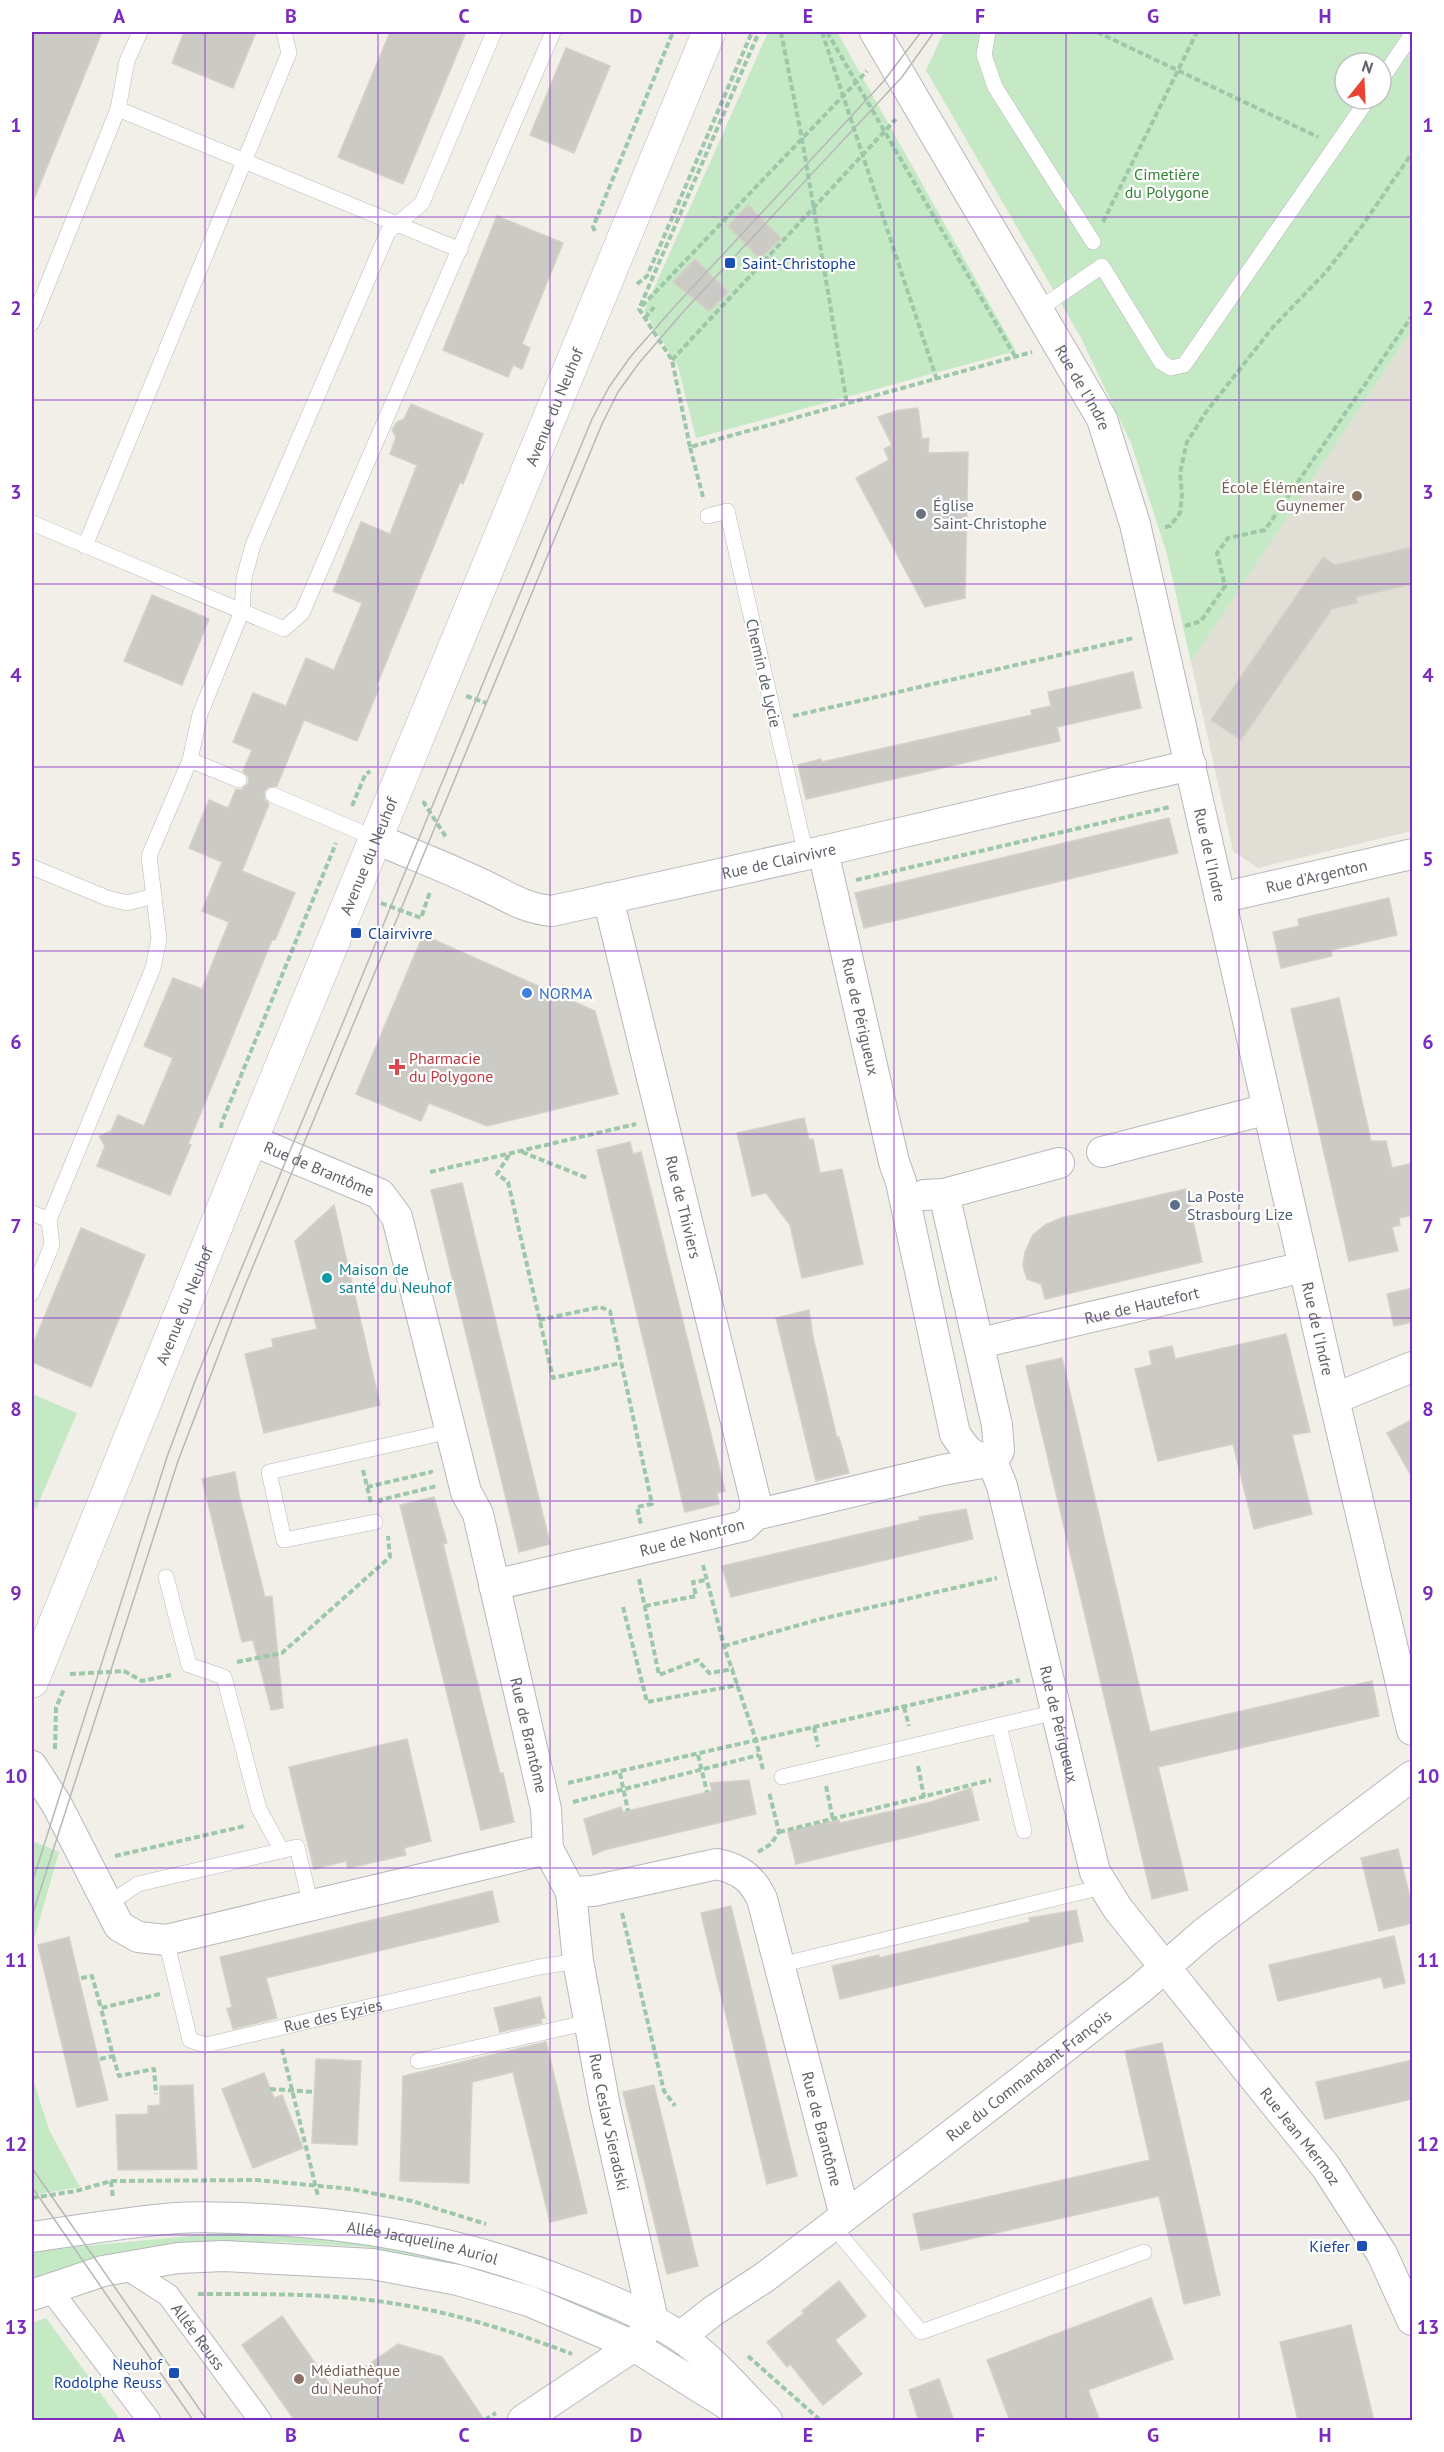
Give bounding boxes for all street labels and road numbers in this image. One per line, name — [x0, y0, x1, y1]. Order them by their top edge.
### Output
street label: Rue de l'Indre — [1051, 341, 1115, 432]
street label: Avenue du Neuhof — [521, 344, 588, 469]
street label: Chemin de Lycie — [742, 617, 786, 729]
street label: Avenue du Neuhof — [335, 793, 402, 918]
street label: Rue de l'Indre — [1190, 806, 1231, 903]
street label: Rue de Clairvivre — [720, 838, 838, 883]
street label: Rue d'Argenton — [1264, 855, 1369, 897]
street label: Rue de Périgueux — [838, 956, 884, 1077]
street label: Rue de Brantôme — [261, 1137, 378, 1201]
street label: Rue de Thiviers — [661, 1153, 706, 1261]
street label: Avenue du Neuhof — [151, 1243, 217, 1368]
street label: Rue de l'Indre — [1298, 1280, 1338, 1377]
street label: Rue de Hautefort — [1082, 1282, 1201, 1328]
street label: Rue de Nontron — [637, 1513, 747, 1561]
street label: Rue de Périgueux — [1036, 1664, 1083, 1785]
street label: Rue de Brantôme — [506, 1675, 552, 1795]
street label: Rue des Eyzies — [282, 1994, 384, 2036]
street label: Rue du Commandant François — [942, 2005, 1115, 2145]
street label: Rue Ceslav Sieradski — [585, 2052, 634, 2192]
street label: Rue de Brantôme — [798, 2069, 847, 2188]
street label: Rue Jean Mermoz — [1256, 2083, 1345, 2189]
street label: Allée Jacqueline Auriol — [346, 2217, 501, 2269]
street label: Allée Reuss — [167, 2299, 230, 2374]

